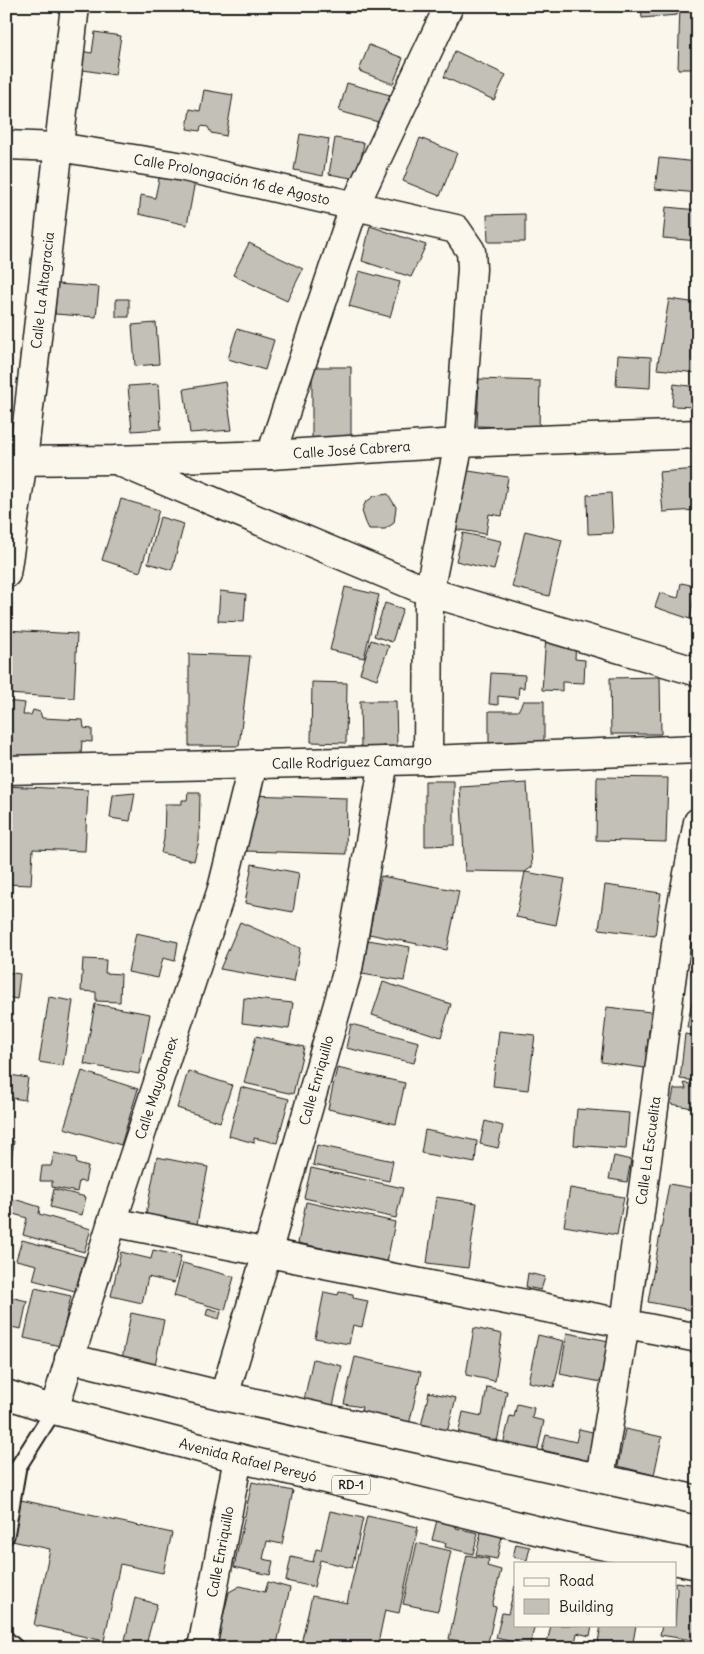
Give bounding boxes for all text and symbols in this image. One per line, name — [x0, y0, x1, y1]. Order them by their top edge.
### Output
street label: Calle Prolongación 16 de Agosto — [132, 150, 332, 209]
street label: Calle La Altagracia — [27, 231, 58, 350]
street label: Calle José Cabrera — [292, 437, 411, 463]
street label: Calle Rodríguez Camargo — [272, 751, 432, 773]
street label: Calle Enriquillo — [295, 1033, 338, 1127]
street label: Calle Mayobanex — [131, 1034, 182, 1142]
street label: Calle La Escuelita — [632, 1095, 664, 1206]
street label: Avenida Rafael Pereyó — [177, 1434, 319, 1486]
road number: RD-1 — [332, 1476, 370, 1494]
street label: Calle Enriquillo — [203, 1504, 238, 1599]
legend — [514, 1562, 676, 1626]
text: Road — [559, 1571, 594, 1590]
text: Building — [559, 1597, 614, 1616]

